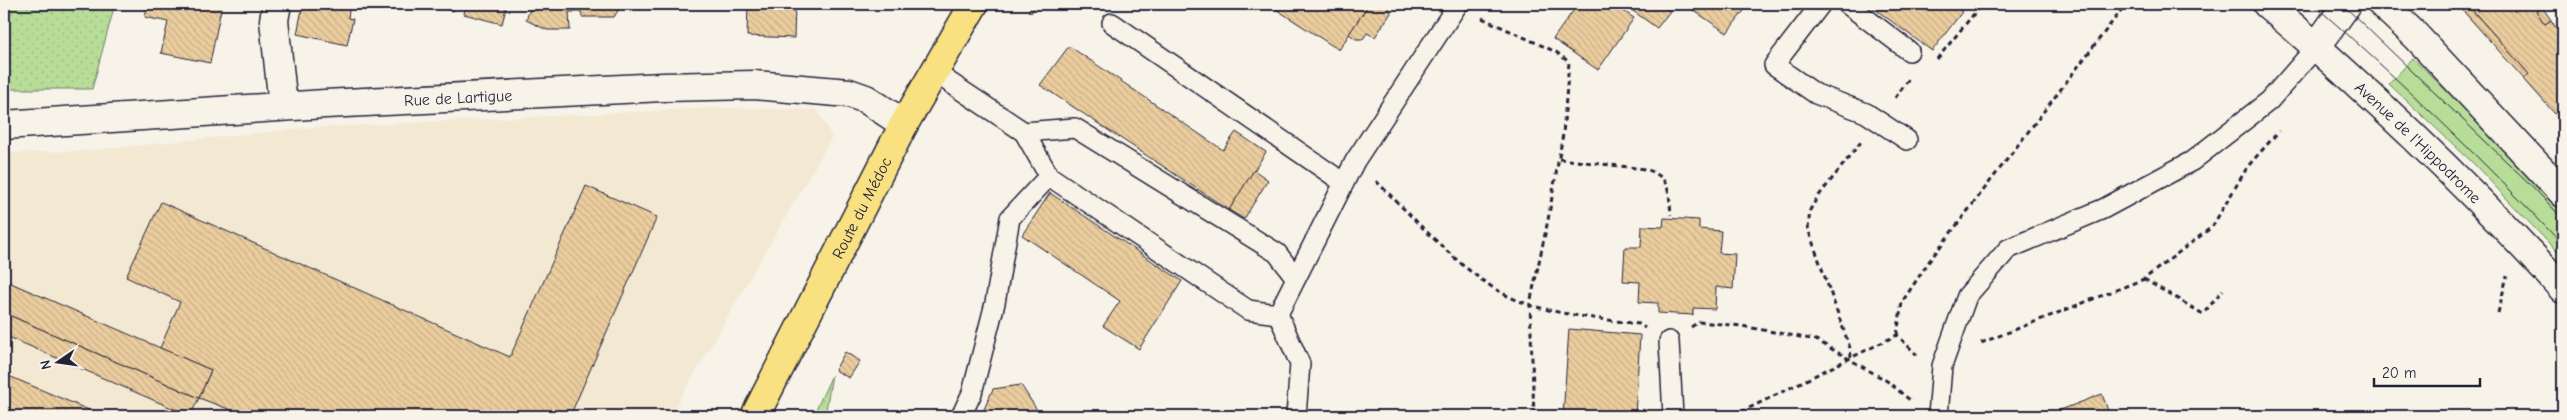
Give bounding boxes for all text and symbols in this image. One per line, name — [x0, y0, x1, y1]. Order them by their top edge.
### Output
street label: Avenue de l'Hippodrome — [2351, 78, 2484, 207]
street label: Rue de Lartigue — [404, 87, 513, 110]
street label: Route du Médoc — [829, 154, 896, 262]
north arrow — [32, 338, 82, 388]
scale bar — [2374, 355, 2481, 387]
text: N — [37, 358, 55, 371]
text: 20 m — [2382, 364, 2416, 382]

